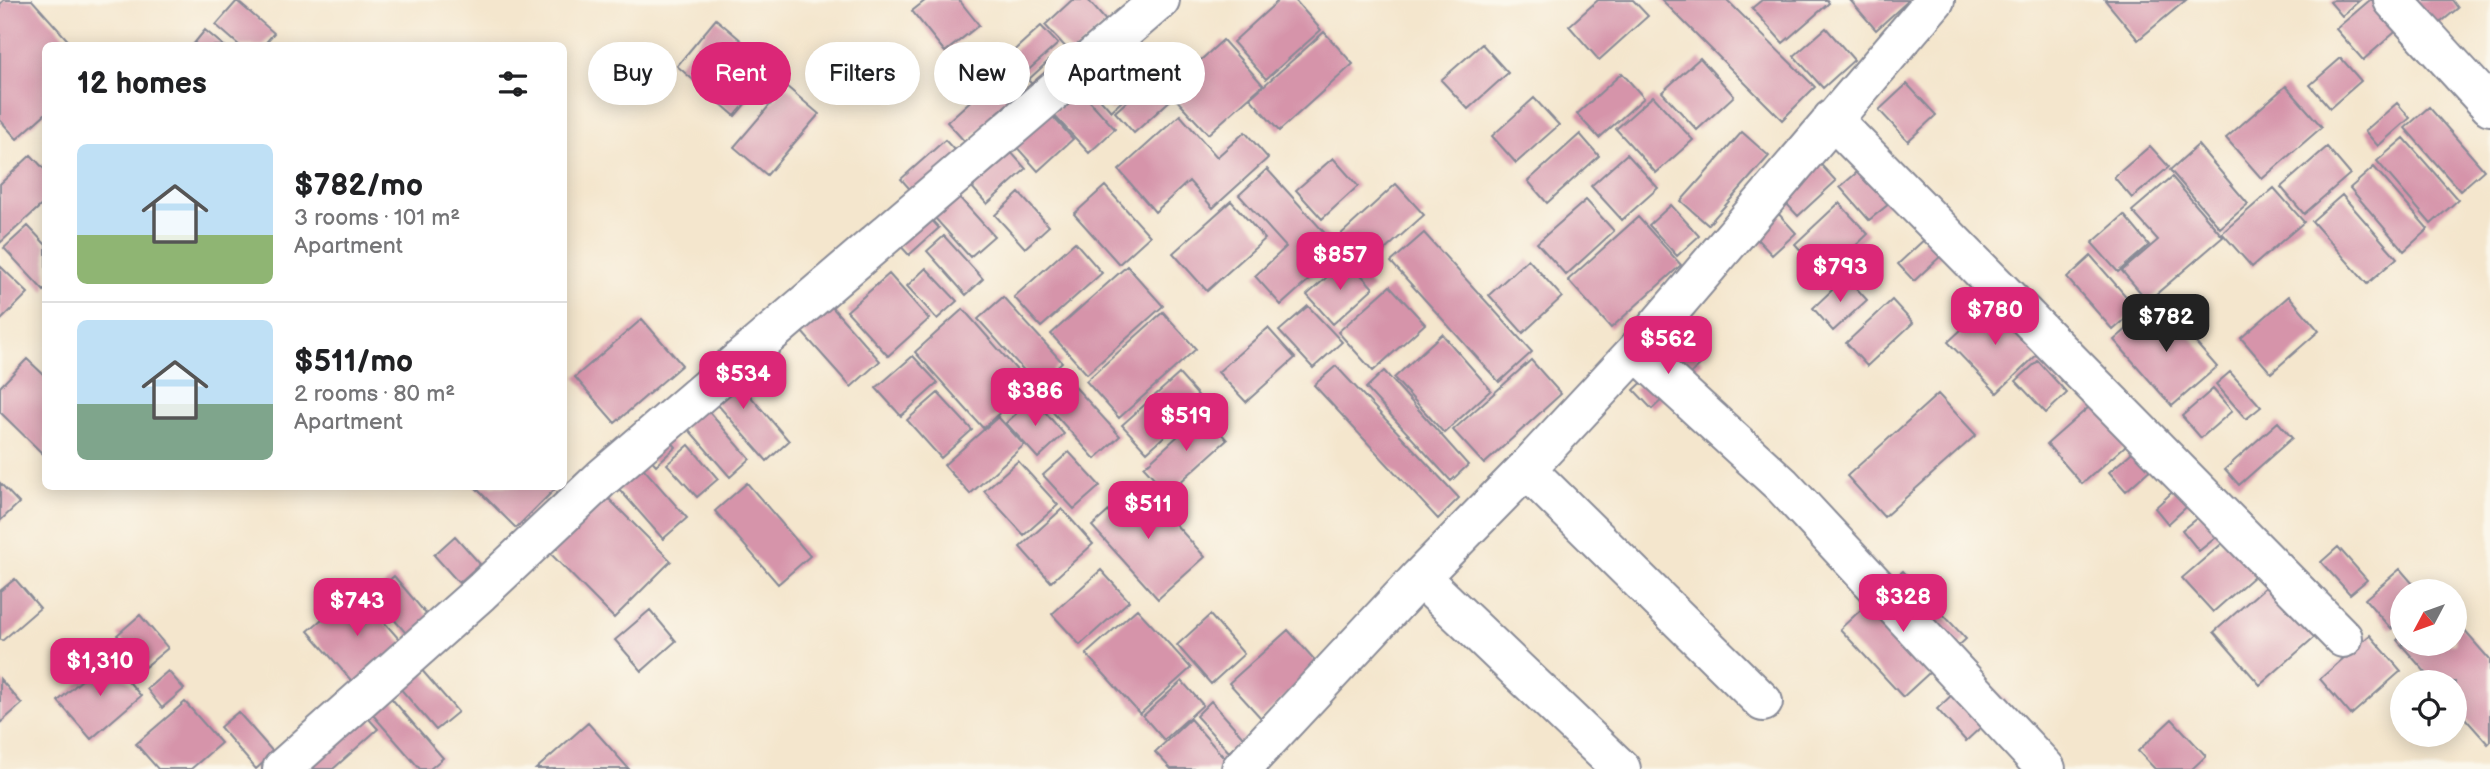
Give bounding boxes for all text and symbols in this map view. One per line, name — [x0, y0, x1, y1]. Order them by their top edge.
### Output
chip: Buy — [588, 42, 677, 105]
chip: Rent — [691, 42, 791, 105]
chip: Filters — [805, 42, 920, 105]
chip: New — [934, 42, 1030, 105]
chip: Apartment — [1044, 42, 1205, 105]
icon: filters — [494, 65, 532, 103]
text: 12 homes — [77, 66, 207, 102]
text: $782/mo — [294, 168, 423, 204]
icon: home — [133, 172, 217, 256]
text: 3 rooms · 101 m² — [294, 204, 460, 232]
text: Apartment — [294, 232, 403, 260]
pin: $857 — [1299, 232, 1381, 292]
text: $857 — [1313, 241, 1367, 269]
pin: $793 — [1799, 244, 1881, 304]
text: $793 — [1813, 253, 1867, 281]
pin: $780 — [1954, 288, 2036, 347]
pin: $782 — [2125, 294, 2207, 354]
text: $780 — [1967, 296, 2023, 324]
text: $782 — [2138, 303, 2194, 331]
pin: $562 — [1627, 316, 1709, 376]
text: $562 — [1640, 325, 1696, 353]
text: $511/mo — [294, 344, 413, 380]
icon: home — [133, 348, 217, 432]
pin: $534 — [702, 352, 784, 411]
text: $534 — [715, 360, 771, 388]
pin: $386 — [994, 368, 1076, 428]
text: $386 — [1007, 377, 1063, 405]
text: 2 rooms · 80 m² — [294, 380, 455, 408]
pin: $519 — [1145, 393, 1227, 453]
text: $519 — [1160, 402, 1212, 430]
text: Apartment — [294, 408, 403, 436]
pin: $511 — [1107, 482, 1189, 541]
text: $511 — [1124, 490, 1172, 518]
pin: $328 — [1862, 574, 1944, 634]
pin: $743 — [316, 578, 398, 638]
north arrow — [2390, 579, 2468, 656]
map controls — [2390, 579, 2467, 747]
text: $328 — [1875, 583, 1931, 611]
text: $743 — [330, 587, 384, 615]
pin: $1,310 — [43, 638, 157, 698]
text: $1,310 — [66, 647, 134, 675]
button: locate — [2390, 670, 2467, 747]

